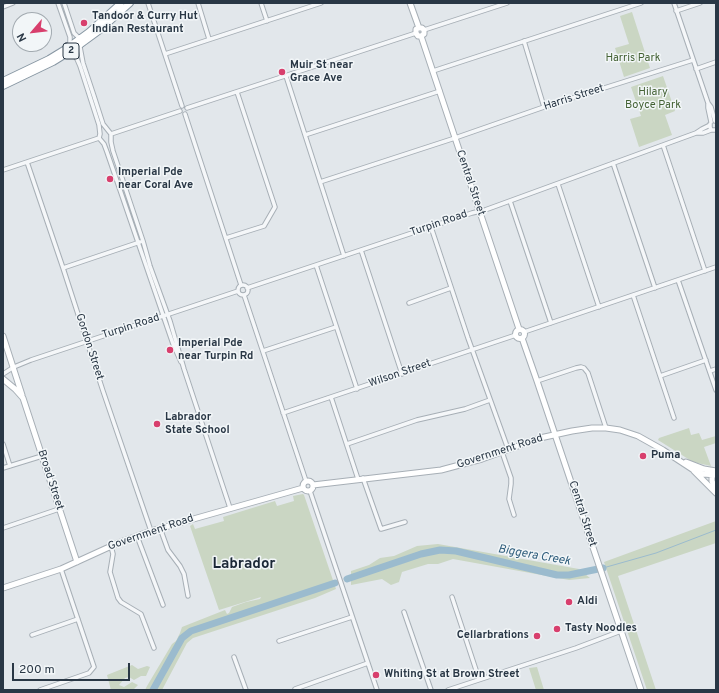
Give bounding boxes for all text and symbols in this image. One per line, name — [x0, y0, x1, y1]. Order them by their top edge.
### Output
place label: Tandoor & Curry Hut Indian Restaurant — [92, 10, 198, 36]
north arrow — [12, 12, 52, 52]
marker: Tandoor & Curry Hut Indian Restaurant — [79, 18, 89, 28]
text: N — [14, 30, 30, 44]
road number: 2 — [63, 43, 79, 59]
park label: Harris Park — [606, 52, 660, 66]
place label: Muir St near Grace Ave — [290, 59, 353, 85]
marker: Muir St near Grace Ave — [277, 67, 287, 77]
street label: Harris Street — [542, 82, 606, 114]
park label: Hilary Boyce Park — [625, 86, 681, 112]
street label: Central Street — [453, 148, 487, 218]
place label: Imperial Pde near Coral Ave — [118, 166, 193, 192]
marker: Imperial Pde near Coral Ave — [105, 174, 115, 184]
street label: Turpin Road — [409, 208, 469, 240]
street label: Turpin Road — [101, 311, 161, 343]
street label: Gordon Street — [72, 312, 106, 382]
place label: Imperial Pde near Turpin Rd — [178, 337, 253, 363]
marker: Imperial Pde near Turpin Rd — [165, 345, 175, 355]
street label: Wilson Street — [367, 357, 433, 391]
place label: Labrador State School — [165, 411, 230, 437]
marker: Labrador State School — [152, 419, 162, 429]
street label: Government Road — [455, 432, 545, 472]
street label: Broad Street — [34, 448, 66, 512]
place label: Puma — [651, 449, 680, 463]
marker: Puma — [638, 451, 648, 461]
street label: Central Street — [565, 479, 599, 549]
street label: Government Road — [107, 512, 195, 554]
water label: Biggera Creek — [497, 543, 571, 569]
district label: Labrador — [212, 556, 276, 574]
place label: Aldi — [577, 595, 598, 609]
marker: Aldi — [564, 597, 574, 607]
place label: Tasty Noodles — [565, 622, 637, 636]
marker: Tasty Noodles — [552, 624, 562, 634]
place label: Cellarbrations — [457, 629, 529, 643]
marker: Cellarbrations — [532, 631, 542, 641]
scale bar — [14, 655, 132, 681]
text: 200 m — [19, 662, 55, 678]
place label: Whiting St at Brown Street — [384, 668, 520, 682]
marker: Whiting St at Brown Street — [371, 670, 381, 680]

